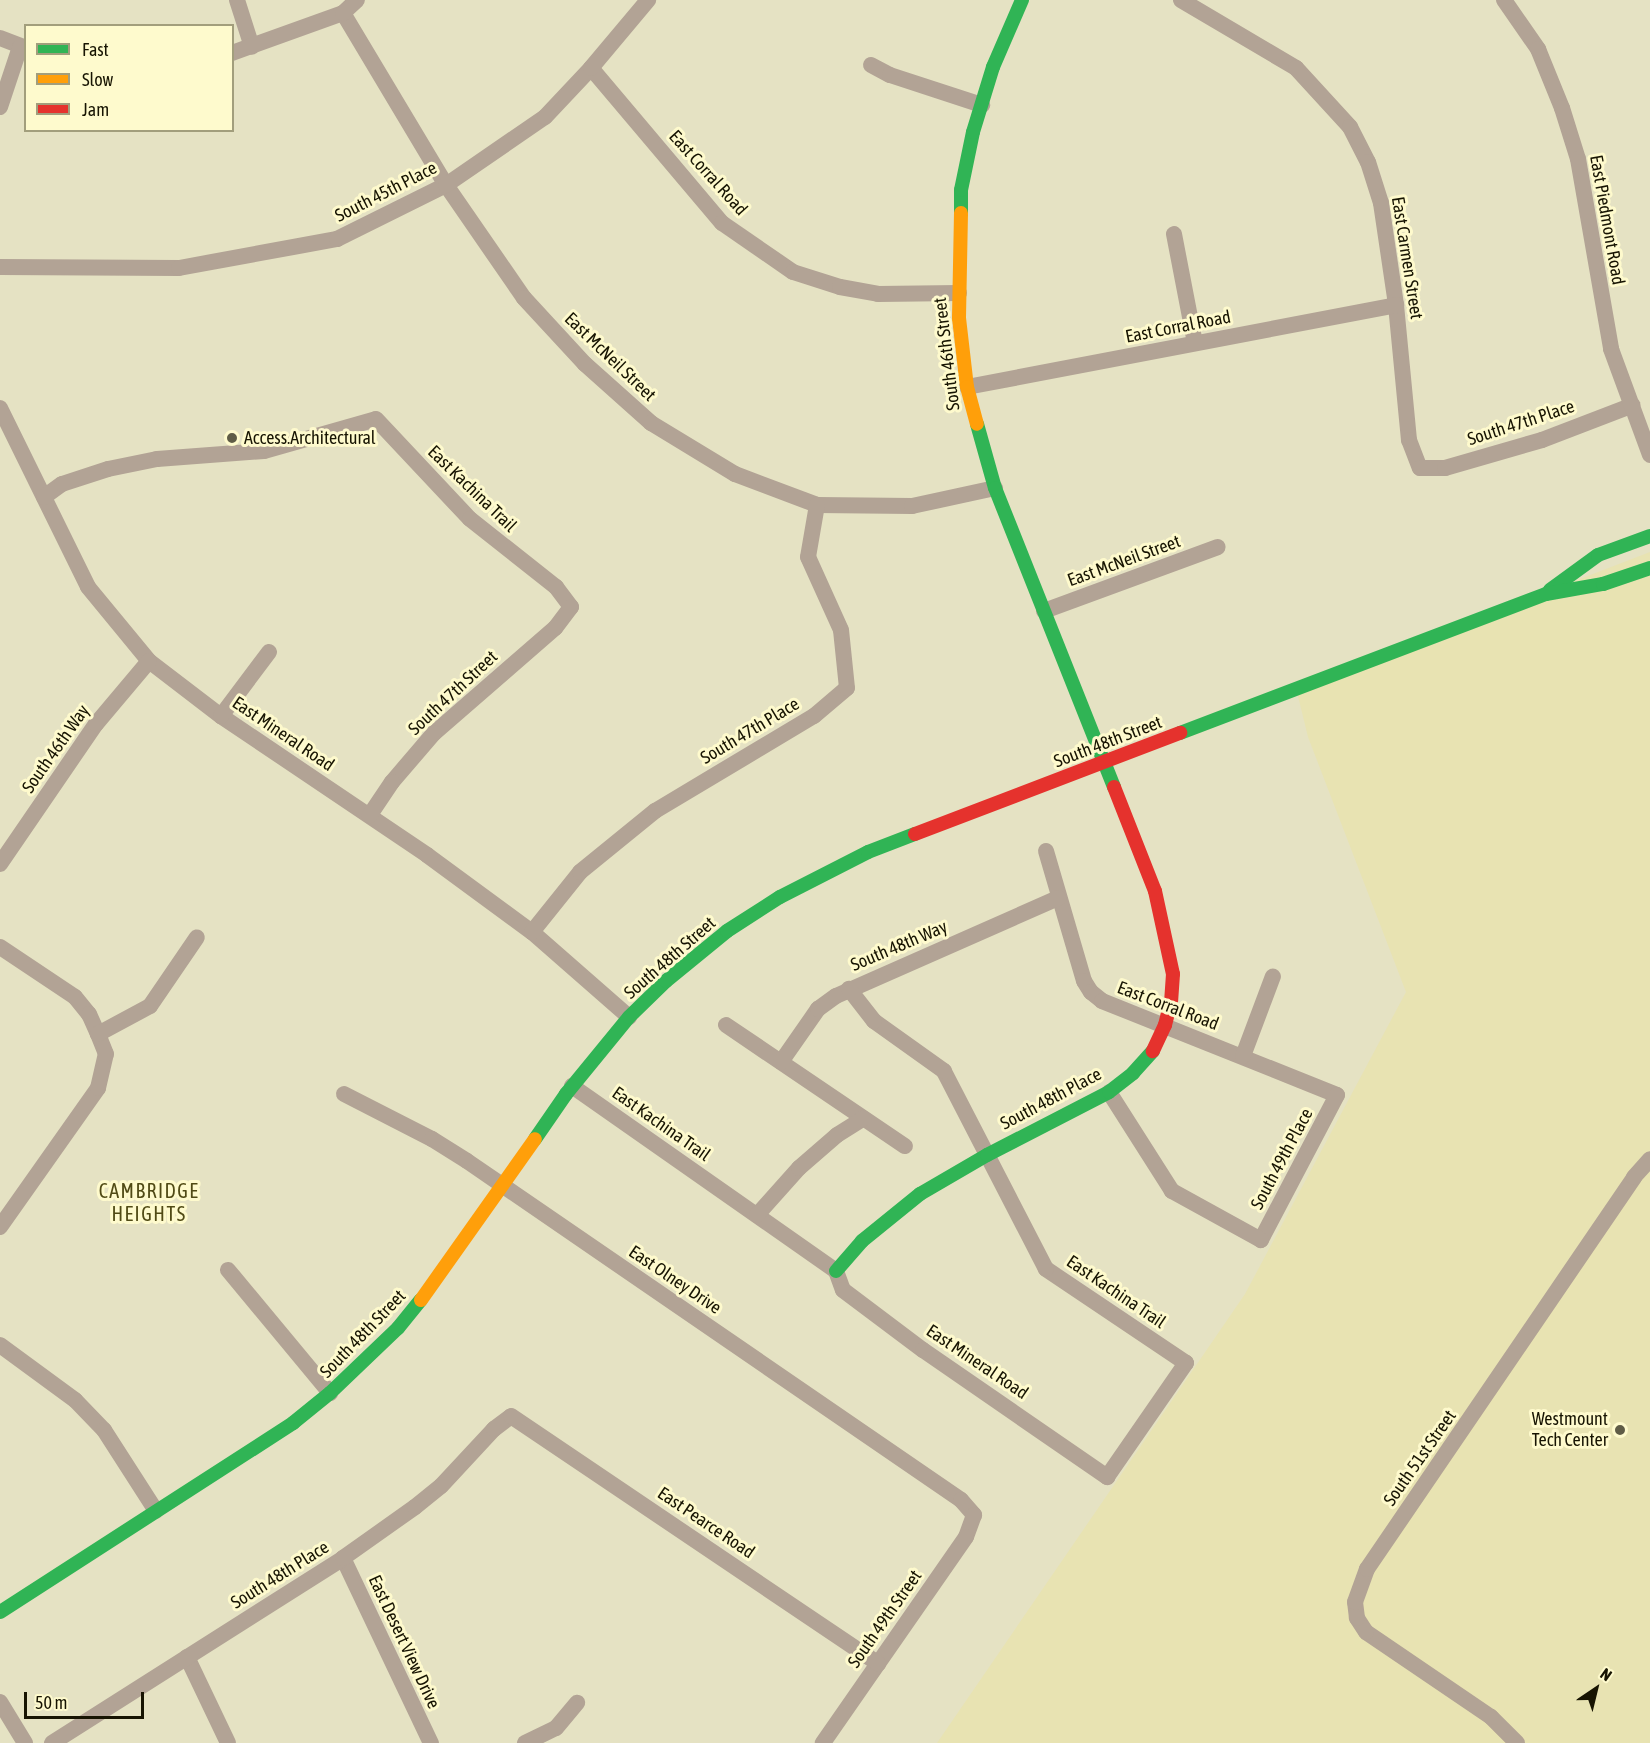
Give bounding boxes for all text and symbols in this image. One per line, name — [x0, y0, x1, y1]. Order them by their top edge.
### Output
legend — [24, 24, 234, 132]
text: Fast — [82, 39, 109, 60]
text: Slow — [82, 69, 113, 90]
text: Jam — [82, 99, 109, 120]
street label: East Corral Road — [664, 126, 752, 220]
street label: East Piedmont Road — [1585, 153, 1629, 287]
street label: South 45th Place — [332, 157, 440, 227]
street label: East Carmen Street — [1387, 195, 1427, 321]
street label: South 46th Street — [929, 296, 965, 412]
street label: East Corral Road — [1124, 306, 1232, 348]
street label: East McNeil Street — [560, 308, 660, 406]
street label: South 47th Place — [1465, 396, 1577, 450]
place label: Access.Architectural — [244, 427, 376, 449]
marker: Access.Architectural — [225, 431, 239, 445]
street label: East Kachina Trail — [423, 441, 521, 537]
street label: East McNeil Street — [1065, 531, 1183, 591]
street label: South 47th Street — [404, 646, 502, 740]
street label: East Mineral Road — [228, 692, 338, 776]
street label: South 47th Place — [697, 693, 803, 769]
street label: South 46th Way — [18, 701, 94, 797]
street label: South 48th Street — [1051, 712, 1165, 772]
street label: South 48th Street — [620, 912, 720, 1004]
street label: South 48th Way — [848, 916, 950, 976]
street label: East Corral Road — [1114, 977, 1222, 1035]
street label: South 48th Place — [997, 1063, 1105, 1135]
street label: East Kachina Trail — [608, 1082, 714, 1166]
street label: South 49th Place — [1246, 1105, 1318, 1213]
district label: CAMBRIDGE HEIGHTS — [99, 1179, 199, 1226]
street label: East Olney Drive — [625, 1241, 725, 1319]
street label: East Kachina Trail — [1062, 1251, 1170, 1333]
street label: South 48th Street — [316, 1286, 410, 1382]
street label: East Mineral Road — [922, 1320, 1032, 1404]
street label: South 51st Street — [1379, 1406, 1461, 1510]
place label: Westmount Tech Center — [1532, 1409, 1608, 1452]
marker: Westmount Tech Center — [1613, 1423, 1627, 1437]
street label: East Pearce Road — [653, 1483, 759, 1563]
street label: South 48th Place — [227, 1536, 333, 1614]
street label: South 49th Street — [843, 1566, 927, 1672]
street label: East Desert View Drive — [364, 1572, 444, 1712]
north arrow — [1566, 1659, 1626, 1719]
text: N — [1597, 1664, 1615, 1684]
scale bar — [27, 1680, 147, 1718]
text: 50 m — [35, 1692, 67, 1713]

